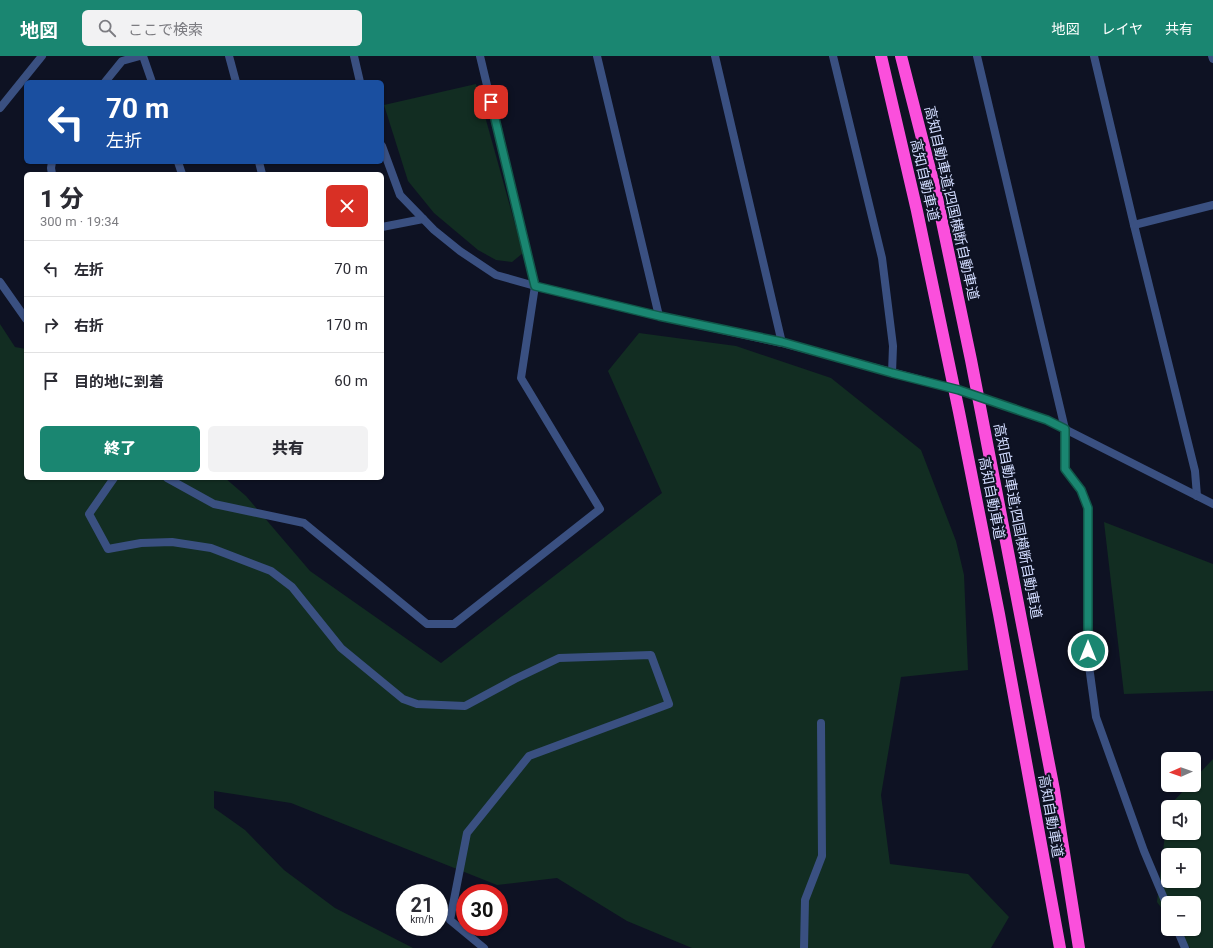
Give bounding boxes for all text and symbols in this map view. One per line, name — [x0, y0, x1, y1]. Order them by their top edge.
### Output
search box — [82, 10, 362, 46]
icon: search — [96, 17, 118, 39]
text: 地図 — [20, 19, 58, 42]
text: ここで検索 — [128, 21, 203, 39]
text: 地図 — [1051, 21, 1079, 37]
text: レイヤ — [1101, 21, 1143, 37]
text: 共有 — [1165, 21, 1193, 37]
pin — [474, 85, 508, 119]
icon: arrive — [480, 91, 502, 113]
text: 70 m — [106, 92, 169, 125]
icon: left — [40, 96, 92, 148]
street label: 高知自動車道;四国横断自動車道 — [922, 104, 982, 302]
text: 左折 — [106, 130, 142, 151]
street label: 高知自動車道 — [908, 137, 942, 223]
text: 1 分 — [40, 185, 84, 213]
button: close — [326, 185, 368, 227]
text: 300 m · 19:34 — [40, 214, 119, 229]
icon: left — [40, 258, 62, 280]
text: 70 m — [334, 260, 368, 278]
text: 左折 — [74, 261, 104, 279]
icon: right — [40, 314, 62, 336]
text: 170 m — [326, 316, 368, 334]
text: 右折 — [74, 317, 104, 335]
icon: arrive — [40, 370, 62, 392]
text: 60 m — [334, 372, 368, 390]
text: 目的地に到着 — [74, 373, 164, 391]
street label: 高知自動車道;四国横断自動車道 — [991, 422, 1045, 620]
button: 終了 — [40, 426, 200, 472]
button: 共有 — [208, 426, 368, 472]
street label: 高知自動車道 — [976, 455, 1008, 541]
position arrow — [1067, 630, 1109, 672]
north arrow — [1161, 752, 1201, 792]
map controls — [1161, 752, 1201, 936]
street label: 高知自動車道 — [1036, 773, 1066, 859]
button: sound — [1161, 800, 1201, 840]
button: + — [1161, 848, 1201, 888]
speed limit sign: 30 — [456, 884, 508, 936]
text: 21 — [411, 893, 433, 917]
button: − — [1161, 896, 1201, 936]
text: km/h — [410, 914, 434, 925]

